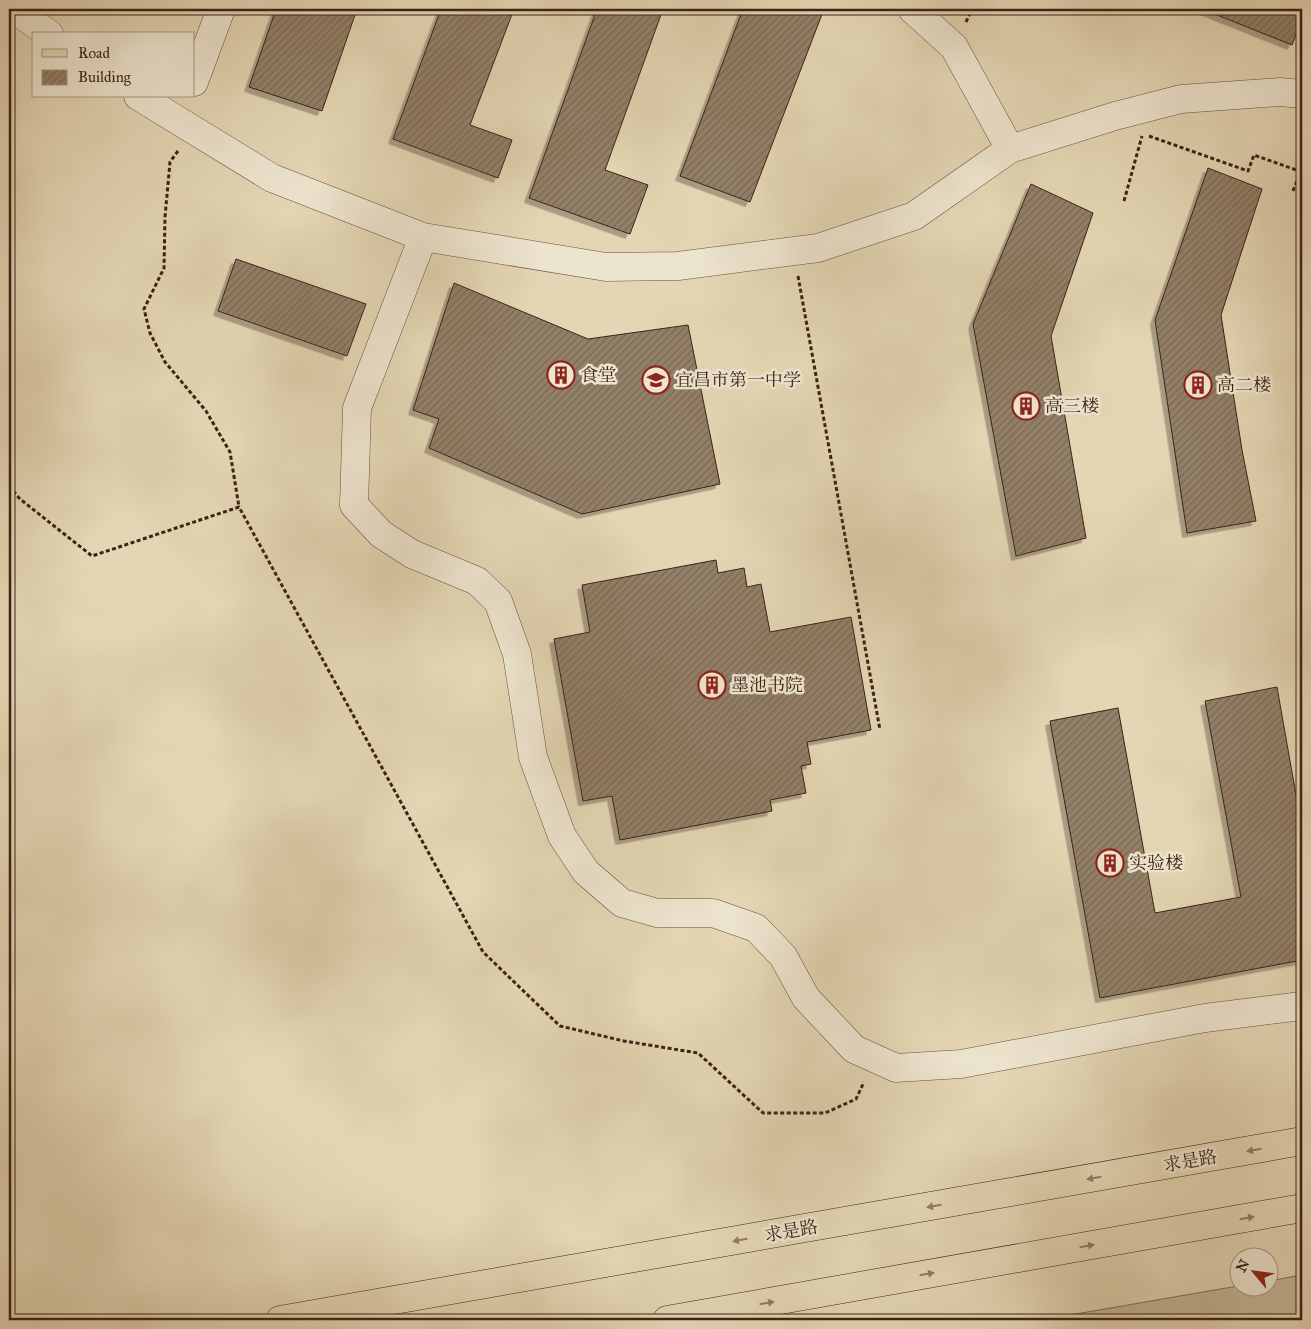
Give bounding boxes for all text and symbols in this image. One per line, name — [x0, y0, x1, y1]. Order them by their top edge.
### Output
legend — [32, 32, 195, 98]
text: Road — [78, 44, 110, 62]
text: Building — [78, 68, 132, 86]
building icon: 食堂 — [546, 360, 576, 390]
place label: 食堂 — [580, 364, 616, 386]
school or university icon: 宜昌市第一中学 — [641, 365, 671, 395]
place label: 宜昌市第一中学 — [675, 369, 801, 391]
building icon: 高二楼 — [1183, 370, 1213, 400]
place label: 高二楼 — [1217, 374, 1271, 396]
building icon: 高三楼 — [1011, 391, 1041, 421]
place label: 高三楼 — [1045, 395, 1099, 417]
building icon: 墨池书院 — [697, 670, 727, 700]
place label: 墨池书院 — [731, 674, 803, 696]
building icon: 实验楼 — [1095, 848, 1125, 878]
place label: 实验楼 — [1129, 852, 1183, 874]
street label: 求是路 — [1162, 1145, 1218, 1177]
one-way arrow — [1246, 1146, 1262, 1154]
one-way arrow — [1086, 1174, 1102, 1182]
one-way arrow — [926, 1202, 942, 1210]
one-way arrow — [1239, 1213, 1255, 1221]
street label: 求是路 — [763, 1215, 819, 1247]
one-way arrow — [731, 1236, 747, 1244]
one-way arrow — [1079, 1241, 1095, 1249]
north arrow — [1228, 1246, 1278, 1296]
text: N — [1233, 1257, 1253, 1275]
one-way arrow — [919, 1270, 935, 1278]
one-way arrow — [759, 1298, 775, 1306]

